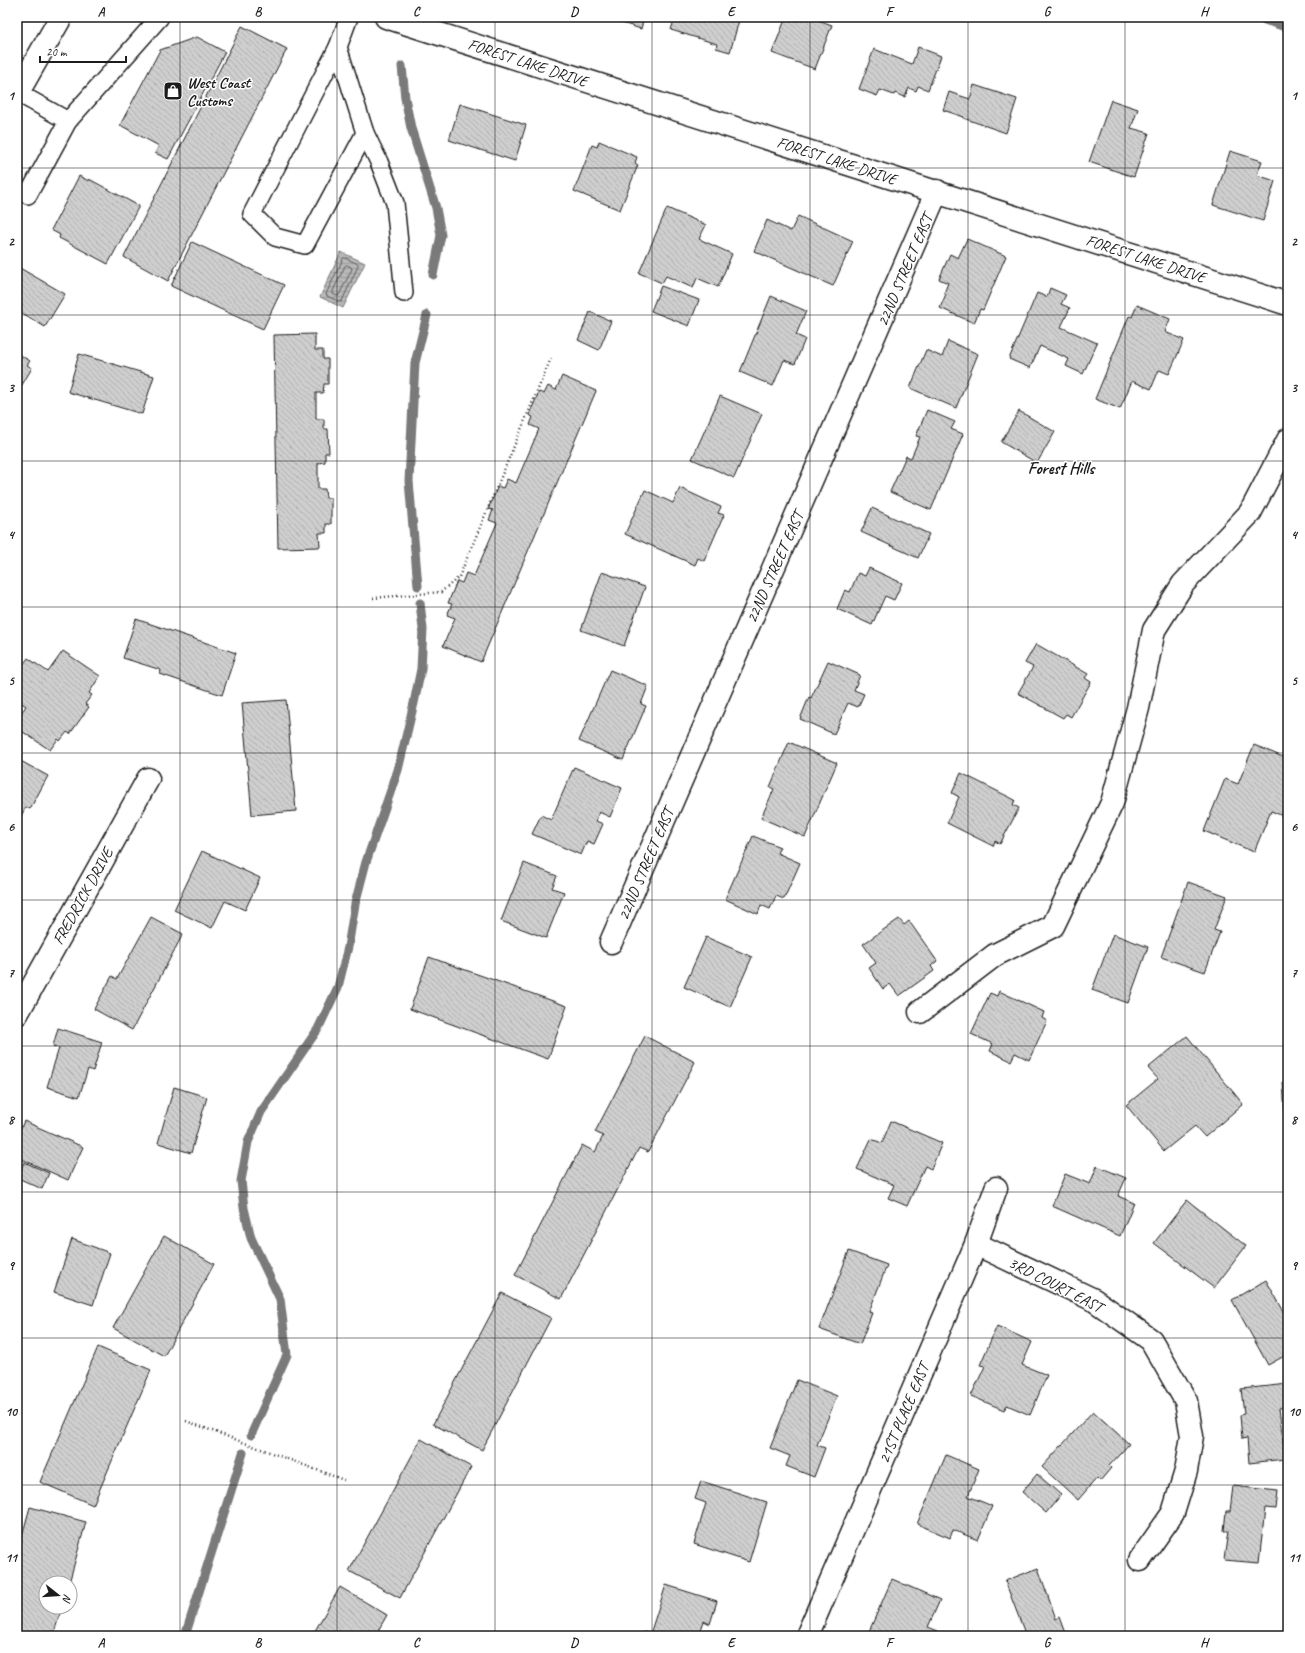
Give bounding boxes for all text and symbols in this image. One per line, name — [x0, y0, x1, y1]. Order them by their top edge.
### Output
text: A — [98, 4, 106, 20]
text: B — [255, 4, 263, 20]
text: C — [413, 4, 421, 20]
text: D — [570, 4, 579, 20]
text: E — [728, 4, 737, 20]
text: F — [886, 4, 895, 20]
text: G — [1044, 4, 1052, 20]
text: H — [1200, 4, 1210, 20]
street label: FOREST LAKE DRIVE — [465, 34, 592, 92]
scale bar — [40, 38, 126, 64]
text: 20 m — [46, 44, 68, 60]
place label: West Coast Customs — [187, 73, 252, 111]
shop icon: West Coast Customs — [162, 80, 184, 102]
text: 1 — [8, 88, 16, 104]
text: 1 — [1291, 88, 1299, 104]
street label: FOREST LAKE DRIVE — [774, 132, 901, 190]
street label: 22ND STREET EAST — [872, 208, 939, 329]
street label: FOREST LAKE DRIVE — [1083, 230, 1210, 288]
text: 2 — [8, 234, 15, 250]
text: 2 — [1291, 234, 1298, 250]
text: 3 — [8, 380, 15, 396]
text: 3 — [1291, 380, 1298, 396]
district label: Forest Hills — [1028, 458, 1096, 479]
street label: 22ND STREET EAST — [741, 505, 810, 626]
text: 4 — [8, 527, 16, 543]
text: 4 — [1291, 527, 1299, 543]
text: 5 — [8, 673, 15, 689]
text: 5 — [1291, 673, 1298, 689]
street label: 22ND STREET EAST — [613, 802, 680, 923]
text: 6 — [8, 819, 15, 835]
text: 6 — [1291, 819, 1298, 835]
street label: FREDRICK DRIVE — [48, 842, 119, 948]
text: 7 — [8, 965, 15, 981]
text: 7 — [1291, 965, 1298, 981]
text: 8 — [8, 1112, 16, 1128]
text: 8 — [1291, 1112, 1299, 1128]
street label: 3RD COURT EAST — [1005, 1253, 1109, 1319]
text: 9 — [8, 1258, 15, 1274]
text: 9 — [1291, 1258, 1298, 1274]
street label: 21ST PLACE EAST — [874, 1357, 935, 1466]
text: 10 — [5, 1404, 18, 1420]
text: 10 — [1288, 1404, 1301, 1420]
text: 11 — [5, 1550, 19, 1566]
text: 11 — [1288, 1550, 1302, 1566]
north arrow — [38, 1575, 78, 1615]
text: N — [59, 1593, 75, 1605]
text: A — [98, 1635, 106, 1651]
text: B — [255, 1635, 263, 1651]
text: C — [413, 1635, 421, 1651]
text: D — [570, 1635, 579, 1651]
text: E — [728, 1635, 737, 1651]
text: F — [886, 1635, 895, 1651]
text: G — [1044, 1635, 1052, 1651]
text: H — [1200, 1635, 1210, 1651]

